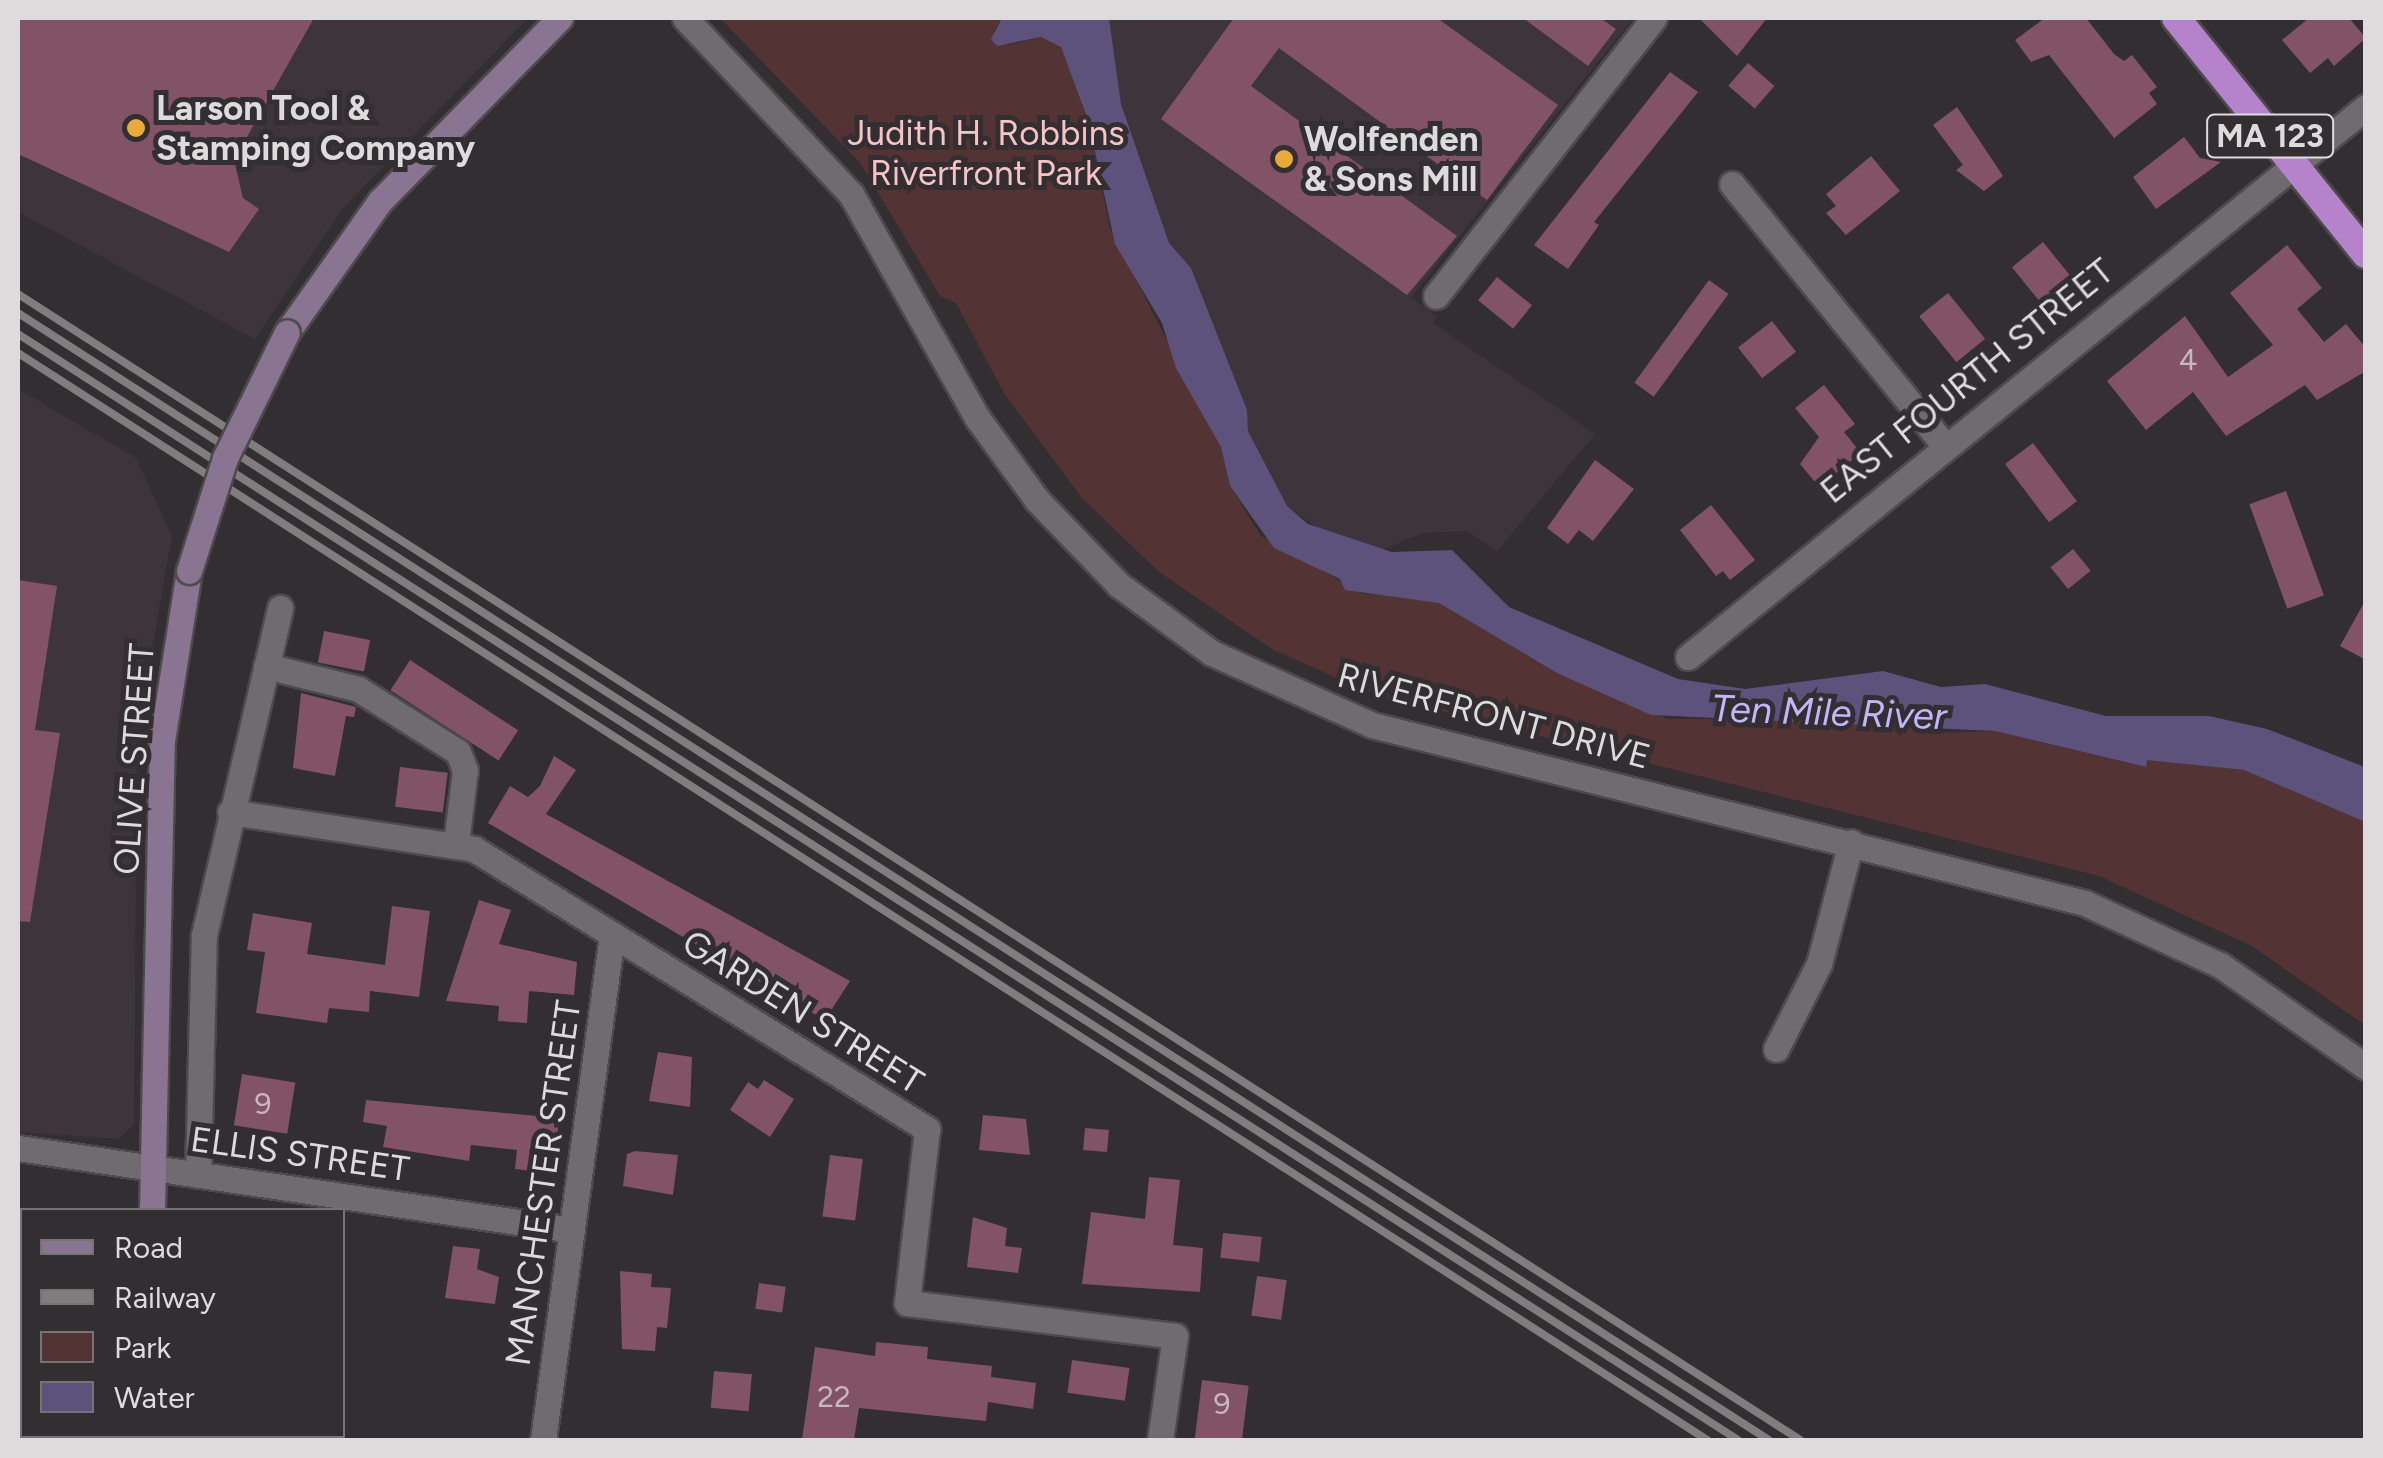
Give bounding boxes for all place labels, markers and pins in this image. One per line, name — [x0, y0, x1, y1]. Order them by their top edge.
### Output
place label: Larson Tool & Stamping Company — [156, 87, 475, 169]
marker: Larson Tool & Stamping Company — [125, 117, 147, 139]
place label: Wolfenden & Sons Mill — [1304, 118, 1479, 200]
marker: Wolfenden & Sons Mill — [1273, 148, 1295, 170]

